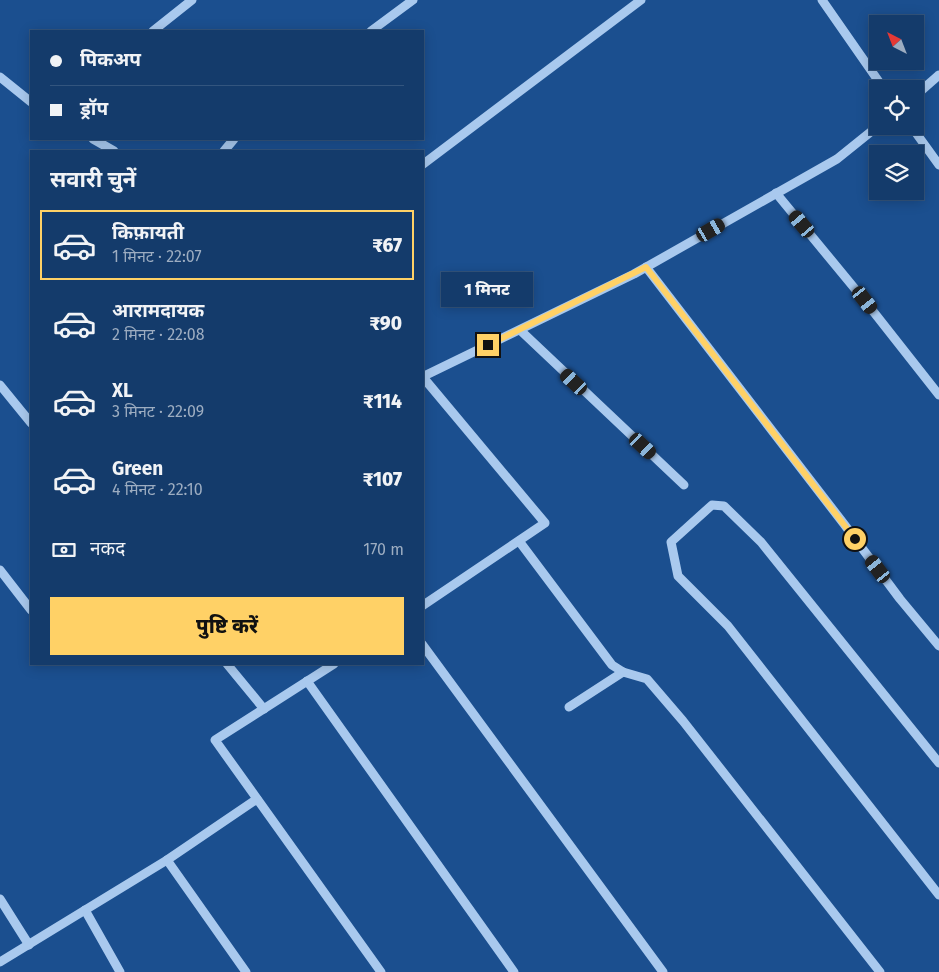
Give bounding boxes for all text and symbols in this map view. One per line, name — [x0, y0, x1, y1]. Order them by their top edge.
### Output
north arrow — [869, 15, 924, 70]
map controls — [869, 15, 924, 200]
text: पिकअप — [80, 48, 141, 71]
button: locate — [869, 80, 924, 135]
text: ड्रॉप — [80, 97, 108, 120]
button: layers — [869, 145, 924, 200]
text: सवारी चुनें — [50, 166, 136, 193]
car — [786, 208, 817, 240]
car — [694, 216, 727, 244]
text: किफ़ायती — [112, 221, 184, 244]
icon: car — [52, 223, 97, 268]
text: ₹67 — [372, 234, 402, 257]
text: 1 मिनट · 22:07 — [112, 247, 202, 266]
callout: 1 मिनट — [442, 272, 534, 308]
text: 1 मिनट — [464, 280, 510, 299]
car — [849, 284, 880, 316]
text: आरामदायक — [112, 299, 204, 322]
icon: car — [52, 301, 97, 346]
text: ₹90 — [370, 312, 402, 335]
text: 2 मिनट · 22:08 — [112, 325, 205, 344]
route end — [477, 334, 499, 356]
car — [557, 366, 590, 398]
icon: car — [52, 379, 97, 424]
text: XL — [112, 379, 133, 402]
text: ₹114 — [363, 390, 402, 413]
text: 3 मिनट · 22:09 — [112, 402, 204, 421]
car — [626, 430, 659, 462]
icon: car — [52, 457, 97, 502]
text: Green — [112, 457, 163, 480]
text: ₹107 — [363, 468, 402, 491]
text: 4 मिनट · 22:10 — [112, 480, 203, 499]
route start — [844, 528, 866, 550]
icon: cash — [50, 536, 78, 564]
text: नकद — [90, 537, 125, 560]
text: 170 m — [363, 540, 404, 559]
car — [862, 553, 893, 585]
button: पुष्टि करें — [50, 597, 404, 655]

